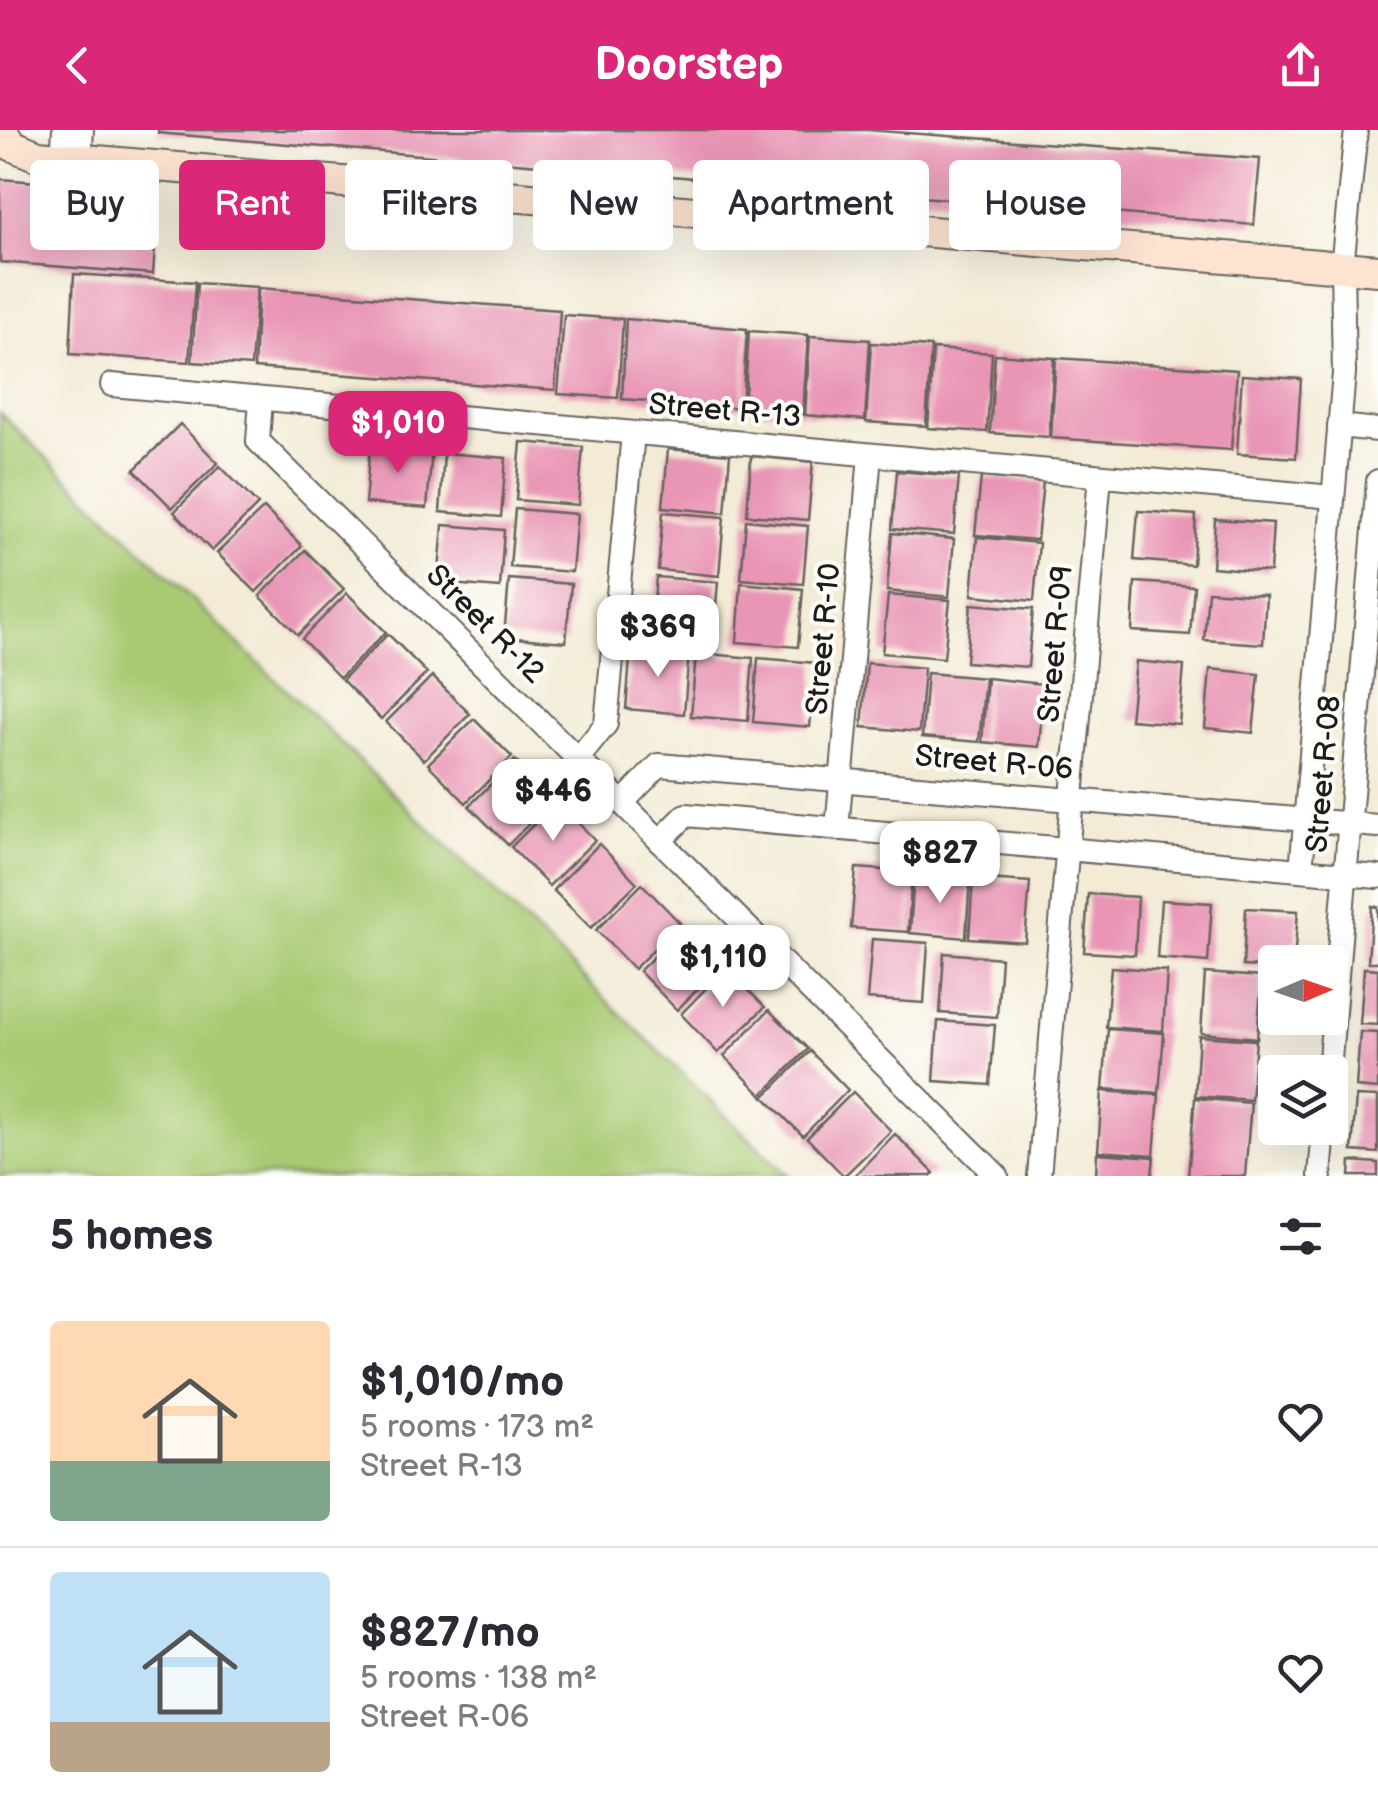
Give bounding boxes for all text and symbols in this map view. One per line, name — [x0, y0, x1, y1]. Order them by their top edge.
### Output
icon: back — [50, 38, 105, 93]
text: Doorstep — [595, 38, 783, 93]
icon: share — [1273, 38, 1328, 93]
chip: Buy — [30, 160, 159, 250]
chip: Rent — [179, 160, 325, 250]
chip: Filters — [345, 160, 513, 250]
chip: New — [533, 160, 673, 250]
chip: Apartment — [693, 160, 929, 250]
chip: House — [949, 160, 1121, 250]
street label: Street R-13 — [647, 386, 803, 436]
pin: $1,010 — [317, 391, 479, 476]
text: $1,010 — [350, 404, 446, 443]
street label: Street R-12 — [418, 557, 552, 691]
street label: Street R-10 — [799, 562, 849, 716]
street label: Street R-09 — [1031, 564, 1081, 724]
pin: $369 — [599, 595, 717, 680]
text: $369 — [619, 608, 697, 647]
street label: Street R-08 — [1299, 694, 1349, 854]
street label: Street R-06 — [913, 738, 1075, 788]
pin: $446 — [494, 759, 612, 844]
text: $446 — [514, 772, 592, 811]
pin: $827 — [881, 821, 999, 906]
text: $827 — [902, 834, 978, 873]
pin: $1,110 — [642, 925, 804, 1010]
text: $1,110 — [679, 938, 767, 977]
north arrow — [1258, 945, 1348, 1035]
map controls — [1258, 945, 1348, 1145]
button: layers — [1258, 1055, 1348, 1145]
icon: filters — [1273, 1209, 1328, 1264]
text: 5 homes — [50, 1211, 213, 1262]
text: $1,010/mo — [360, 1357, 564, 1408]
icon: home — [130, 1361, 250, 1481]
icon: heart — [1273, 1394, 1328, 1449]
text: 5 rooms · 173 m² — [360, 1408, 594, 1447]
text: Street R-13 — [360, 1447, 523, 1486]
text: $827/mo — [360, 1608, 540, 1659]
icon: home — [130, 1612, 250, 1732]
icon: heart — [1273, 1645, 1328, 1700]
text: 5 rooms · 138 m² — [360, 1659, 597, 1698]
text: Street R-06 — [360, 1698, 529, 1737]

